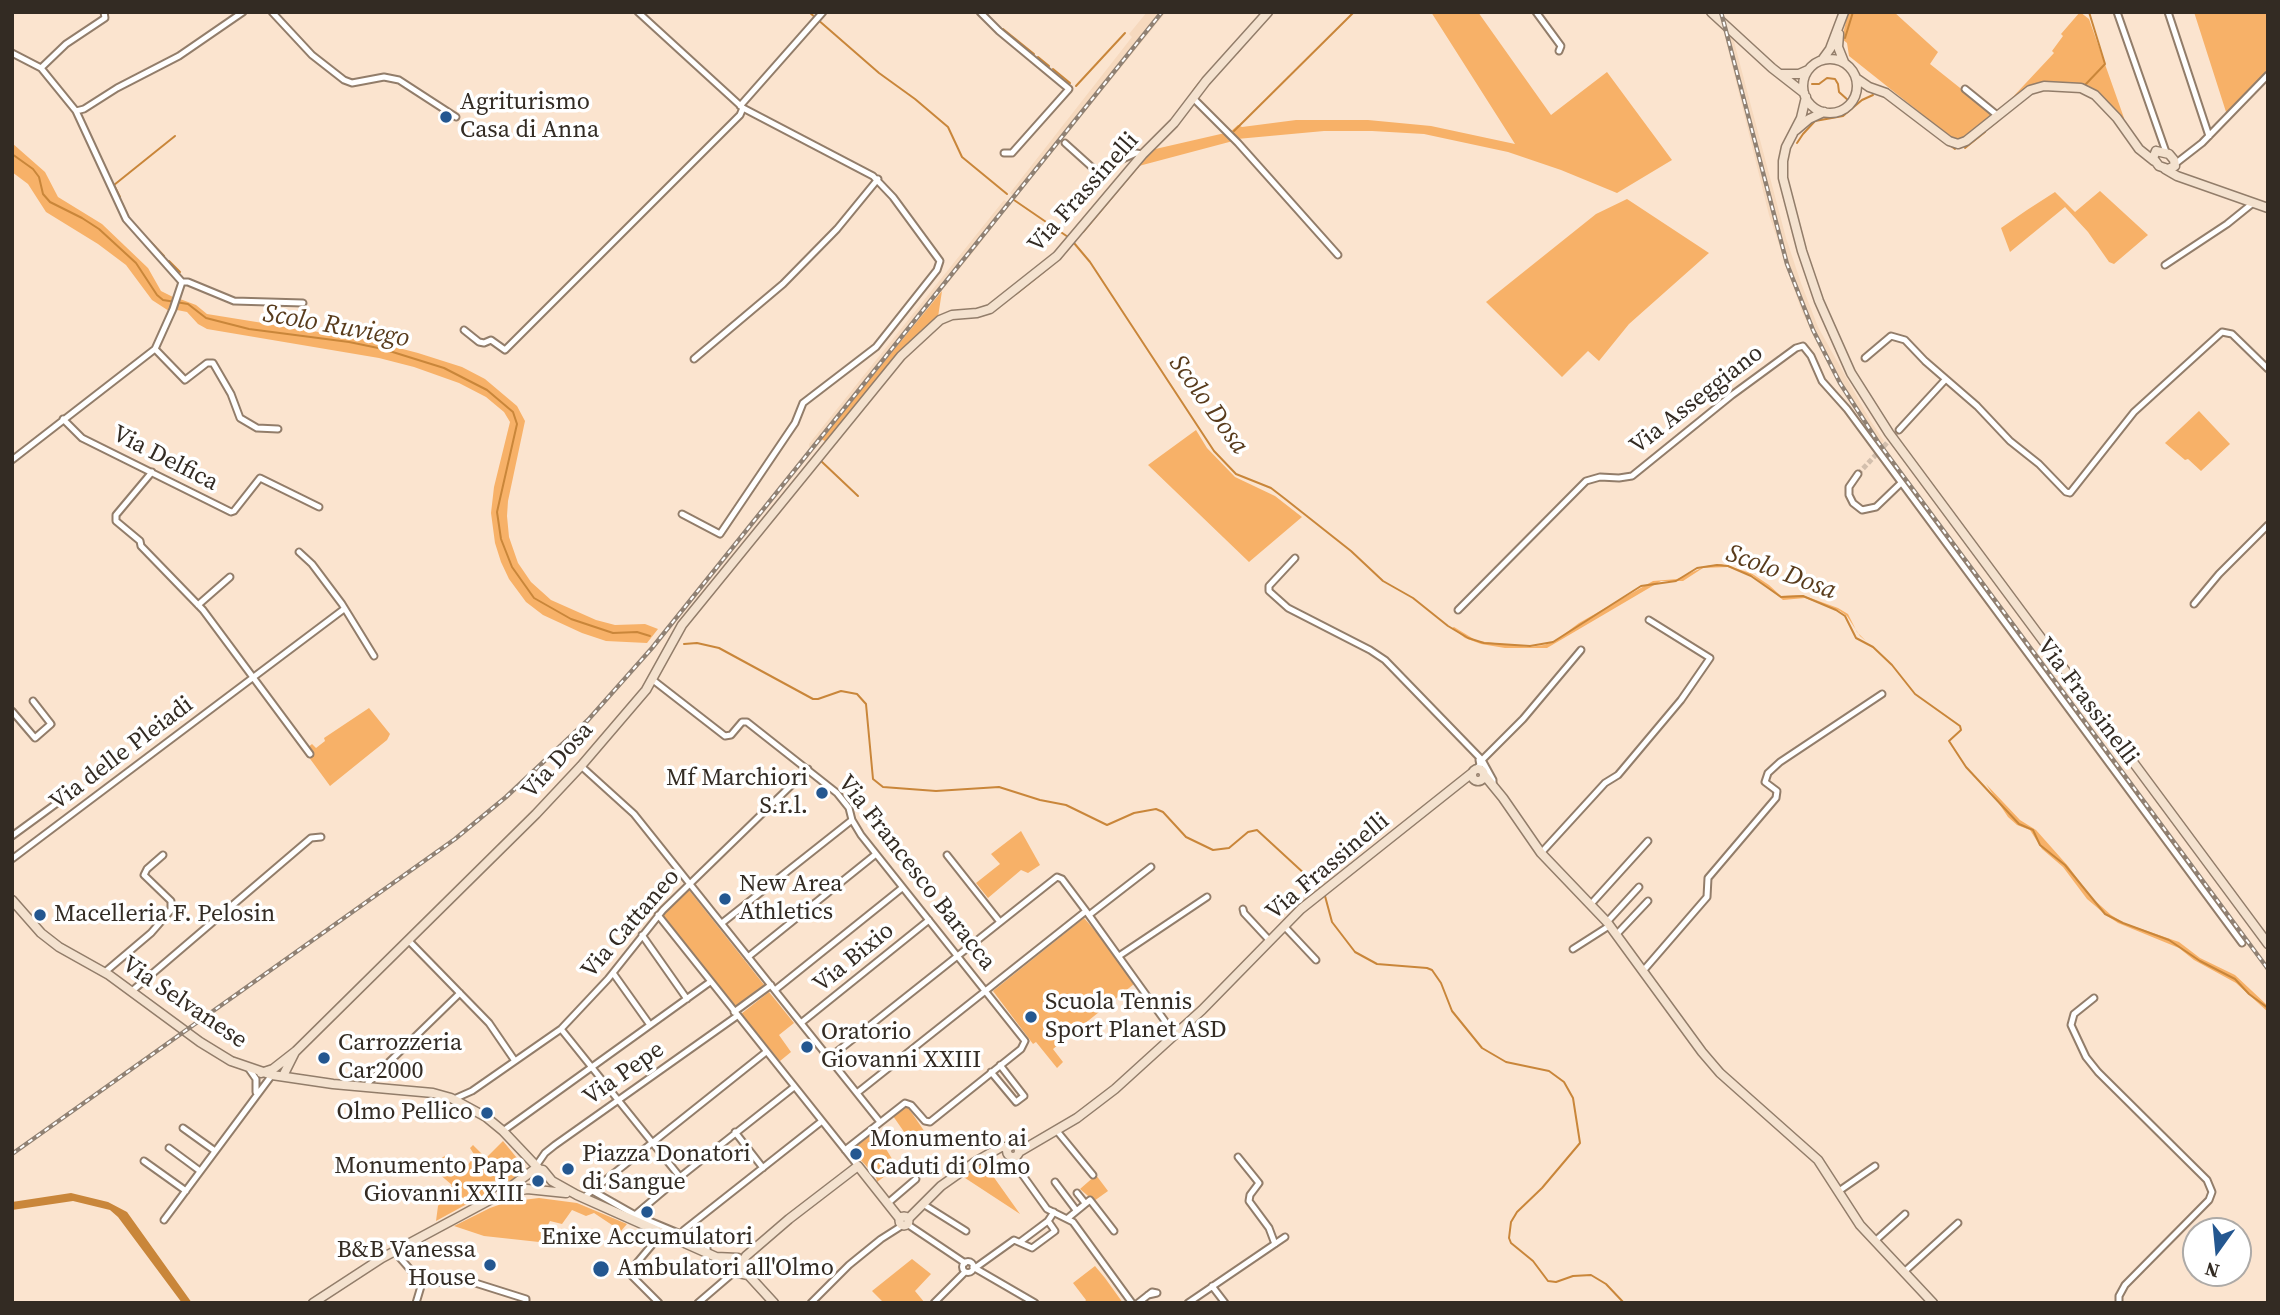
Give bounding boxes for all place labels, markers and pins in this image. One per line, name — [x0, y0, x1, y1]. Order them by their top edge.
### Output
place label: Agriturismo Casa di Anna — [460, 89, 599, 145]
marker: Agriturismo Casa di Anna — [438, 109, 454, 125]
place label: Mf Marchiori S.r.l. — [666, 765, 808, 821]
marker: Mf Marchiori S.r.l. — [814, 785, 830, 801]
place label: New Area Athletics — [739, 871, 842, 927]
marker: New Area Athletics — [717, 891, 733, 907]
place label: Macelleria F. Pelosin — [54, 901, 275, 929]
marker: Macelleria F. Pelosin — [32, 907, 48, 923]
place label: Scuola Tennis Sport Planet ASD — [1045, 989, 1227, 1045]
marker: Scuola Tennis Sport Planet ASD — [1023, 1009, 1039, 1025]
place label: Oratorio Giovanni XXIII — [821, 1019, 981, 1075]
place label: Carrozzeria Car2000 — [338, 1030, 462, 1086]
marker: Oratorio Giovanni XXIII — [799, 1039, 815, 1055]
marker: Carrozzeria Car2000 — [316, 1050, 332, 1066]
place label: Olmo Pellico — [336, 1099, 473, 1127]
marker: Olmo Pellico — [479, 1105, 495, 1121]
place label: Monumento ai Caduti di Olmo — [870, 1126, 1031, 1182]
place label: Piazza Donatori di Sangue — [582, 1141, 751, 1197]
marker: Monumento ai Caduti di Olmo — [848, 1146, 864, 1162]
place label: Monumento Papa Giovanni XXIII — [334, 1153, 524, 1209]
marker: Piazza Donatori di Sangue — [560, 1161, 576, 1177]
marker: Monumento Papa Giovanni XXIII — [530, 1173, 546, 1189]
marker: Enixe Accumulatori — [639, 1204, 655, 1220]
place label: Enixe Accumulatori — [541, 1224, 753, 1252]
place label: B&B Vanessa House — [337, 1237, 476, 1293]
place label: Ambulatori all'Olmo — [617, 1255, 834, 1283]
marker: B&B Vanessa House — [482, 1257, 498, 1273]
marker: Ambulatori all'Olmo — [591, 1259, 611, 1279]

